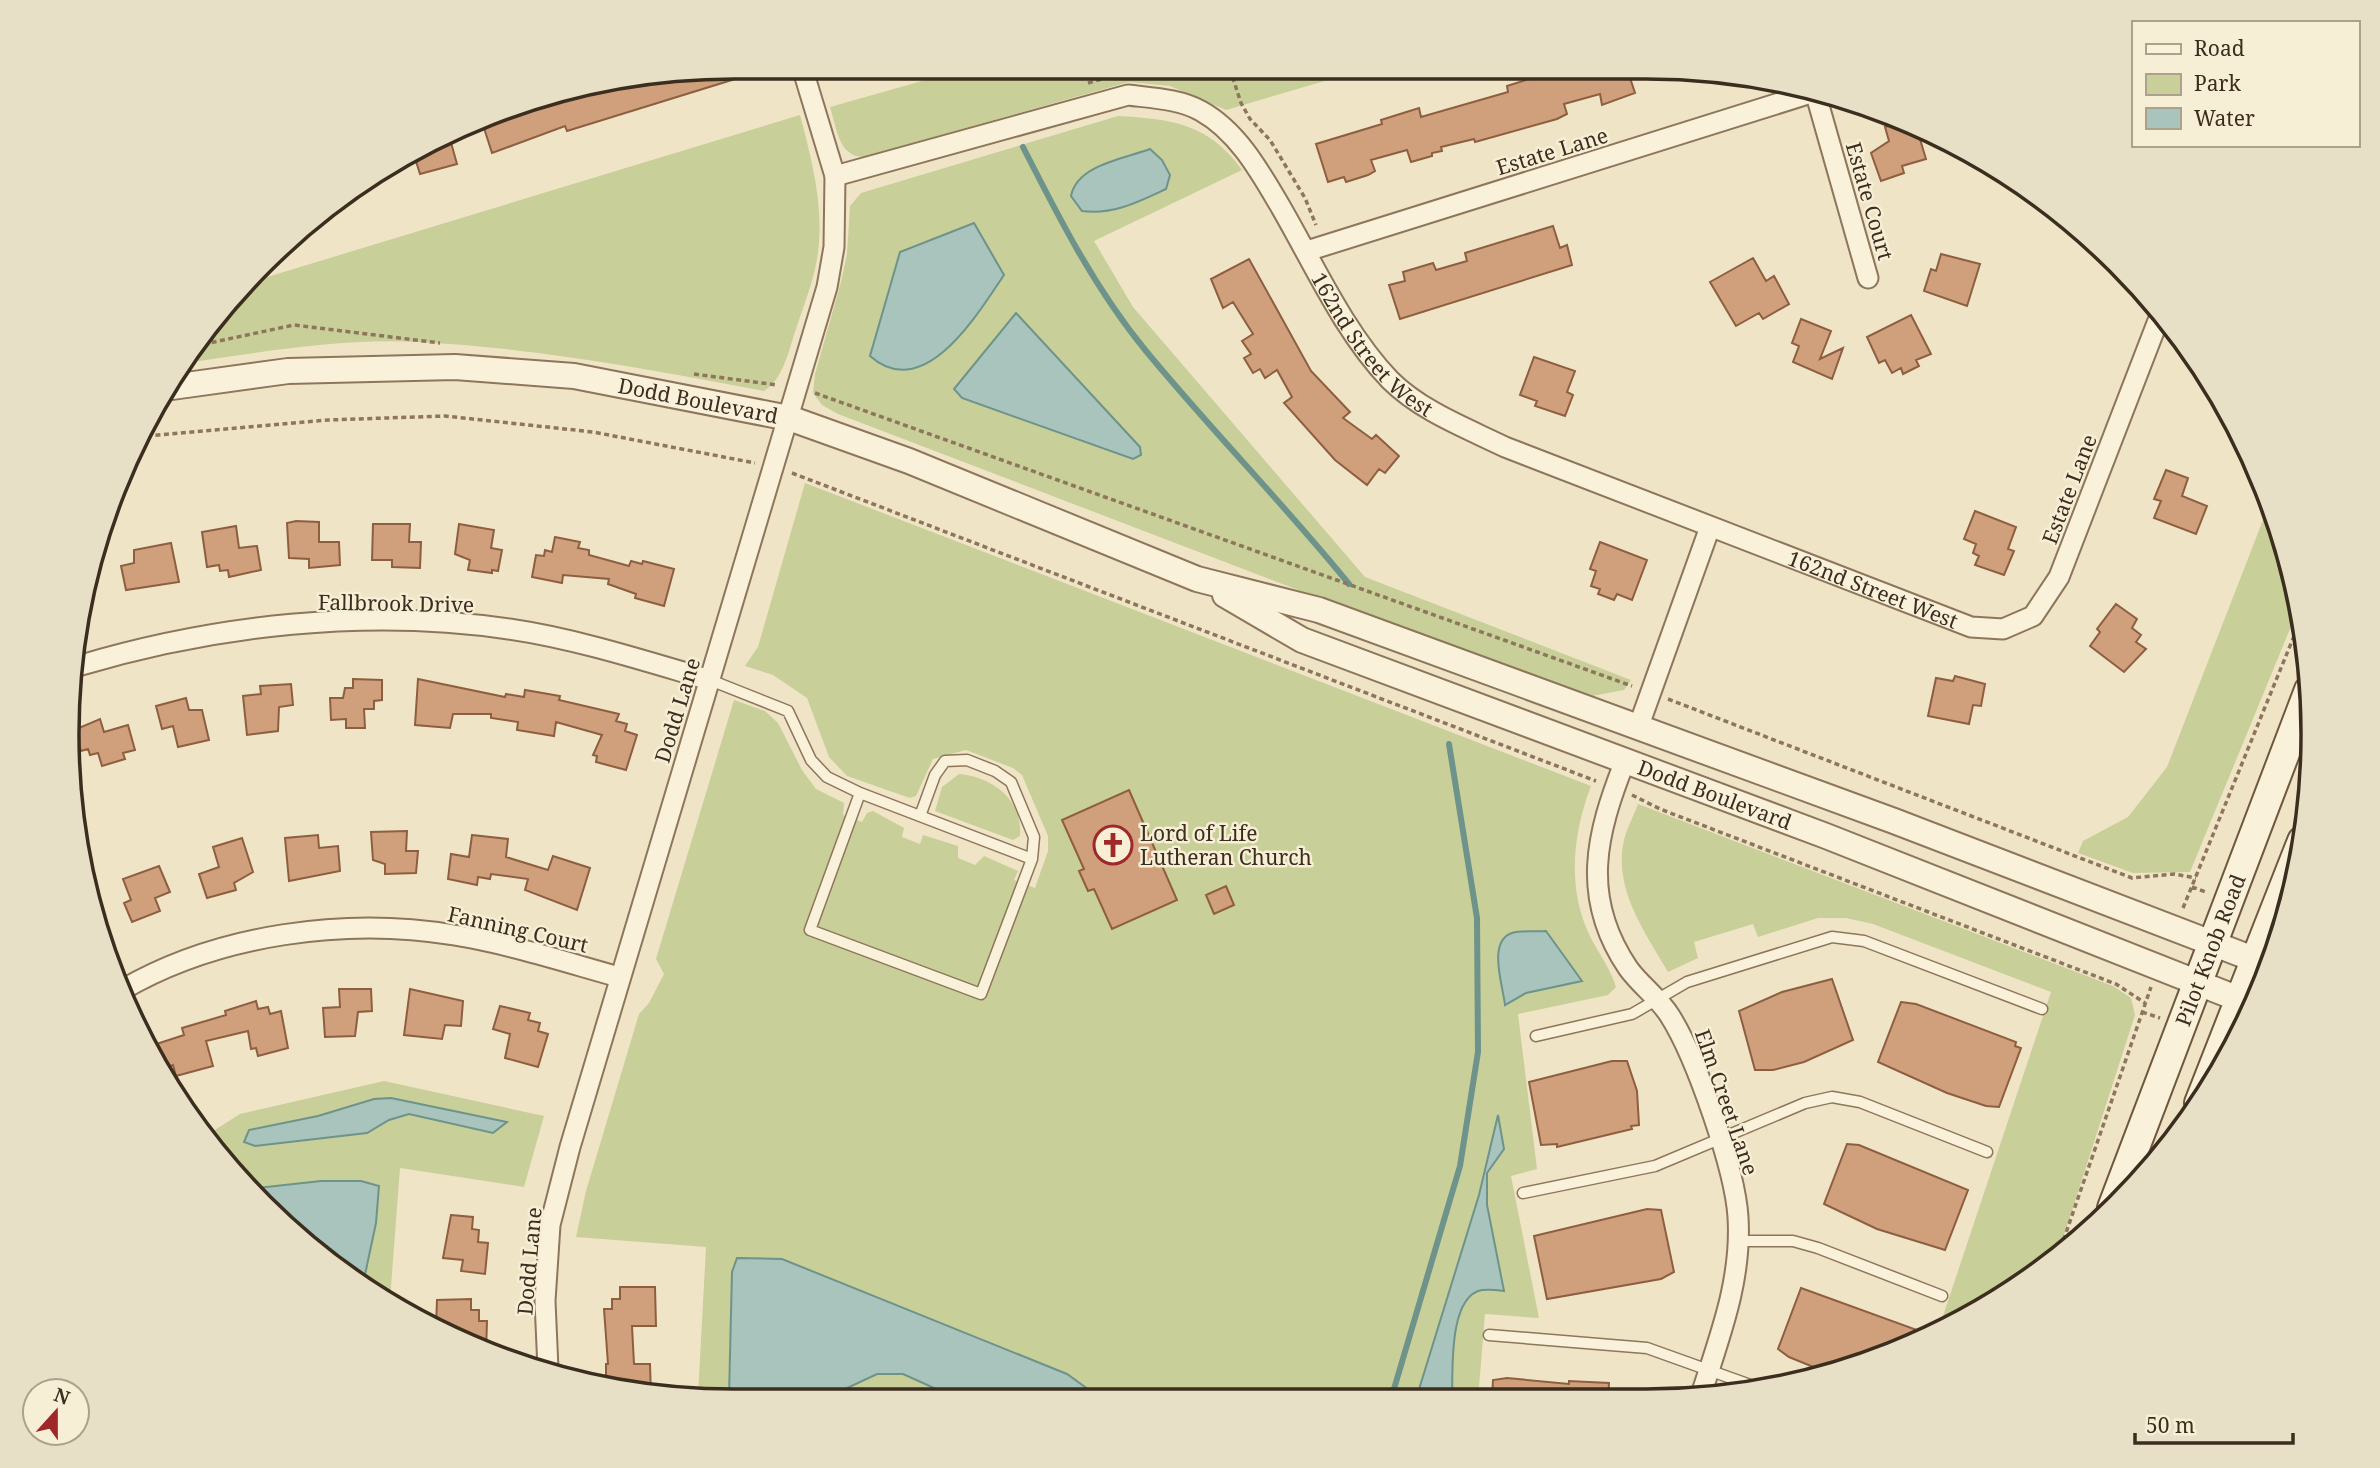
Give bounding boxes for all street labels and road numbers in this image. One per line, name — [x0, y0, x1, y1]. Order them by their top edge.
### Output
street label: Estate Lane — [1493, 121, 1611, 181]
street label: Estate Court — [1840, 139, 1900, 263]
street label: 162nd Street West — [1305, 267, 1438, 423]
street label: Dodd Boulevard — [616, 371, 781, 430]
street label: Estate Lane — [2035, 430, 2103, 548]
street label: 162nd Street West — [1784, 544, 1962, 635]
street label: Fallbrook Drive — [318, 588, 474, 618]
street label: Dodd Lane — [648, 654, 706, 766]
street label: Dodd Boulevard — [1634, 753, 1796, 836]
street label: Pilot Knob Road — [2169, 870, 2252, 1030]
street label: Fanning Court — [445, 899, 591, 959]
street label: Elm Creet Lane — [1689, 1025, 1765, 1179]
street label: Dodd Lane — [510, 1206, 548, 1316]

